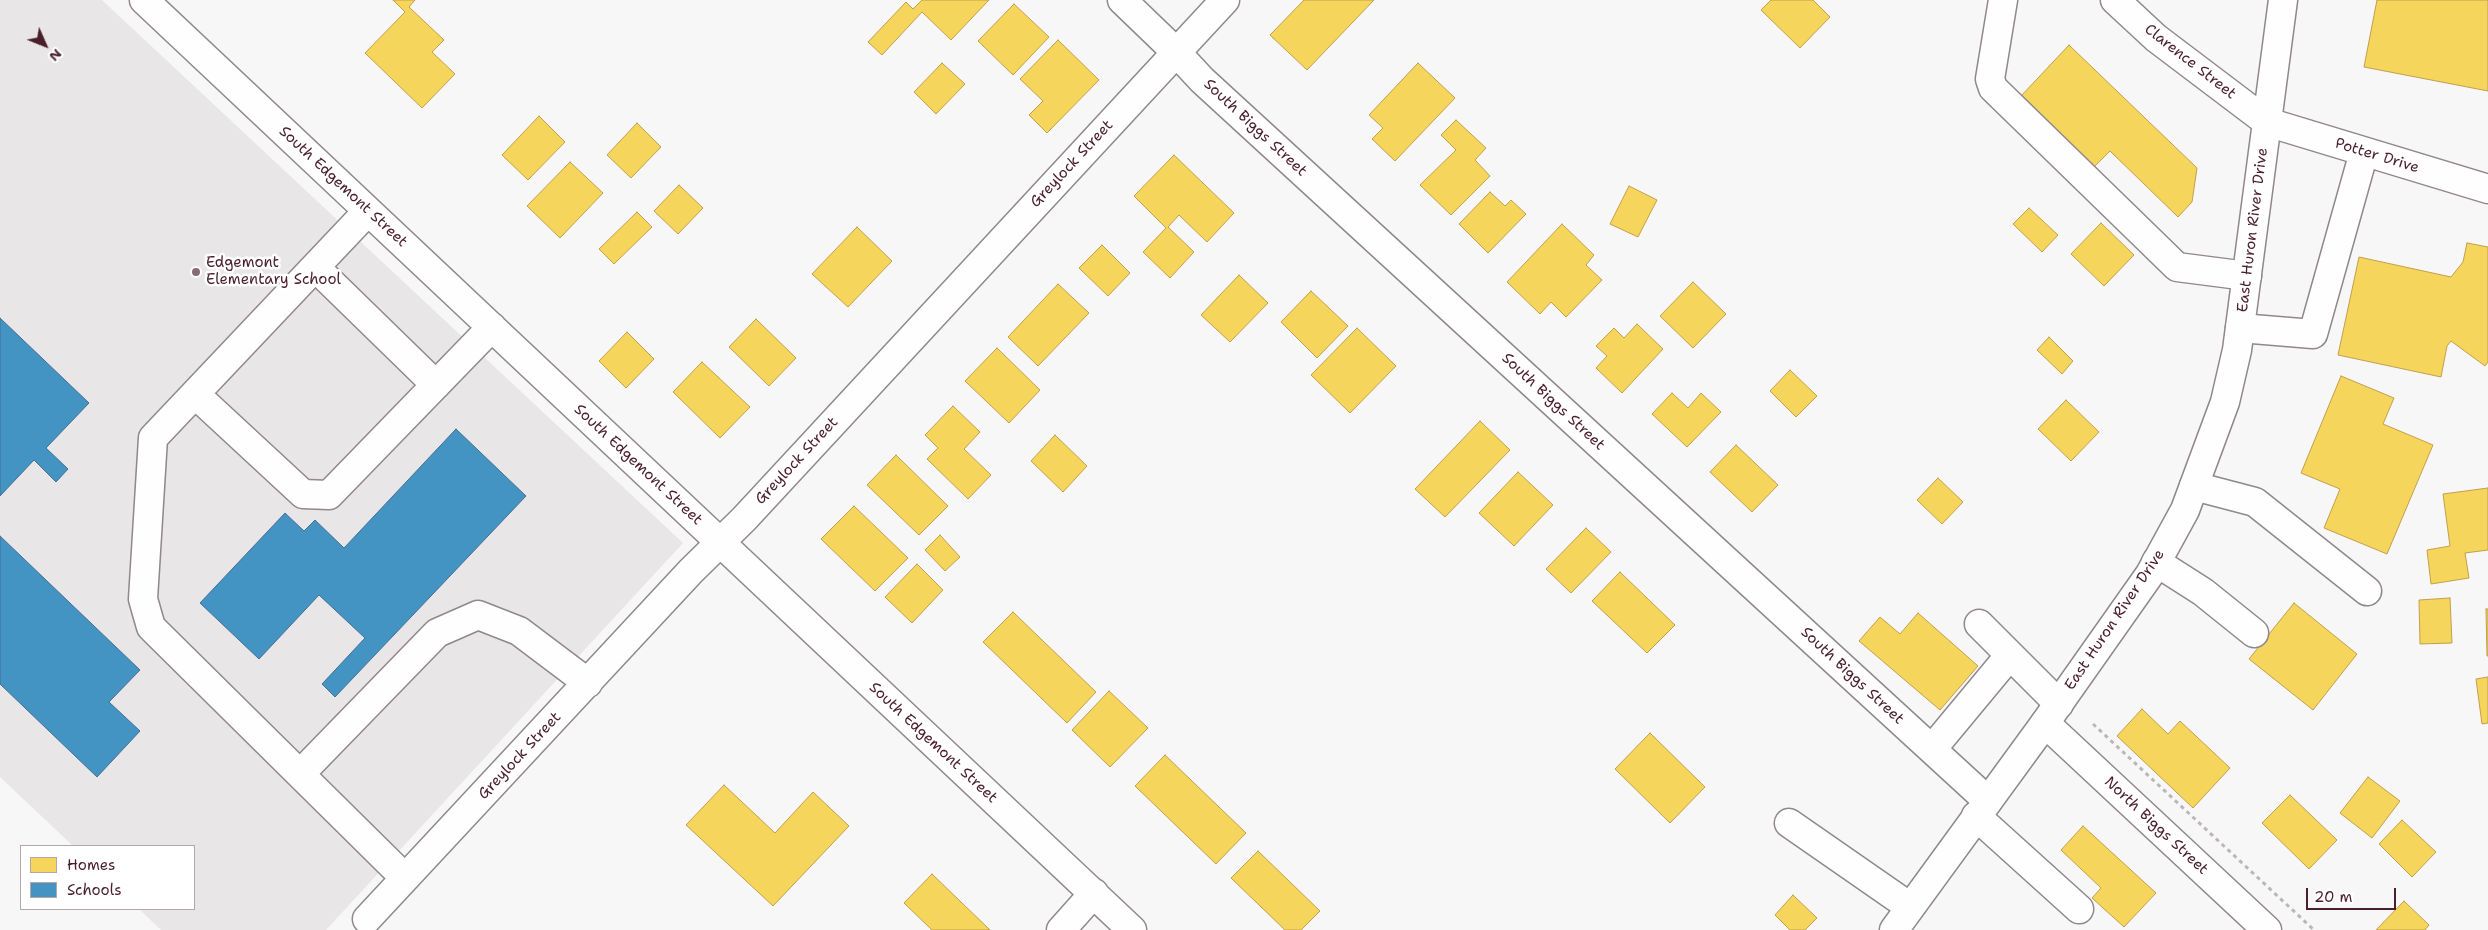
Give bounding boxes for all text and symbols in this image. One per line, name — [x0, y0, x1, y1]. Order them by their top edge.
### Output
north arrow — [20, 20, 70, 70]
street label: Clarence Street — [2141, 21, 2239, 103]
text: N — [45, 45, 66, 66]
street label: South Biggs Street — [1200, 76, 1310, 180]
street label: Greylock Street — [1027, 117, 1117, 211]
street label: South Edgemont Street — [275, 123, 411, 251]
street label: Potter Drive — [2333, 135, 2421, 177]
street label: East Huron River Drive — [2234, 147, 2272, 313]
place label: Edgemont Elementary School — [206, 254, 341, 289]
marker: Edgemont Elementary School — [190, 266, 202, 278]
street label: South Biggs Street — [1498, 350, 1608, 454]
street label: South Edgemont Street — [570, 401, 706, 529]
street label: Greylock Street — [752, 414, 842, 508]
street label: East Huron River Drive — [2061, 546, 2169, 694]
street label: South Biggs Street — [1797, 624, 1907, 728]
street label: South Edgemont Street — [865, 679, 1001, 807]
street label: Greylock Street — [475, 709, 565, 803]
street label: North Biggs Street — [2100, 773, 2212, 879]
legend — [20, 845, 195, 910]
text: Homes — [67, 855, 115, 875]
scale bar — [2308, 878, 2398, 910]
text: Schools — [67, 880, 122, 900]
text: 20 m — [2314, 887, 2353, 907]

